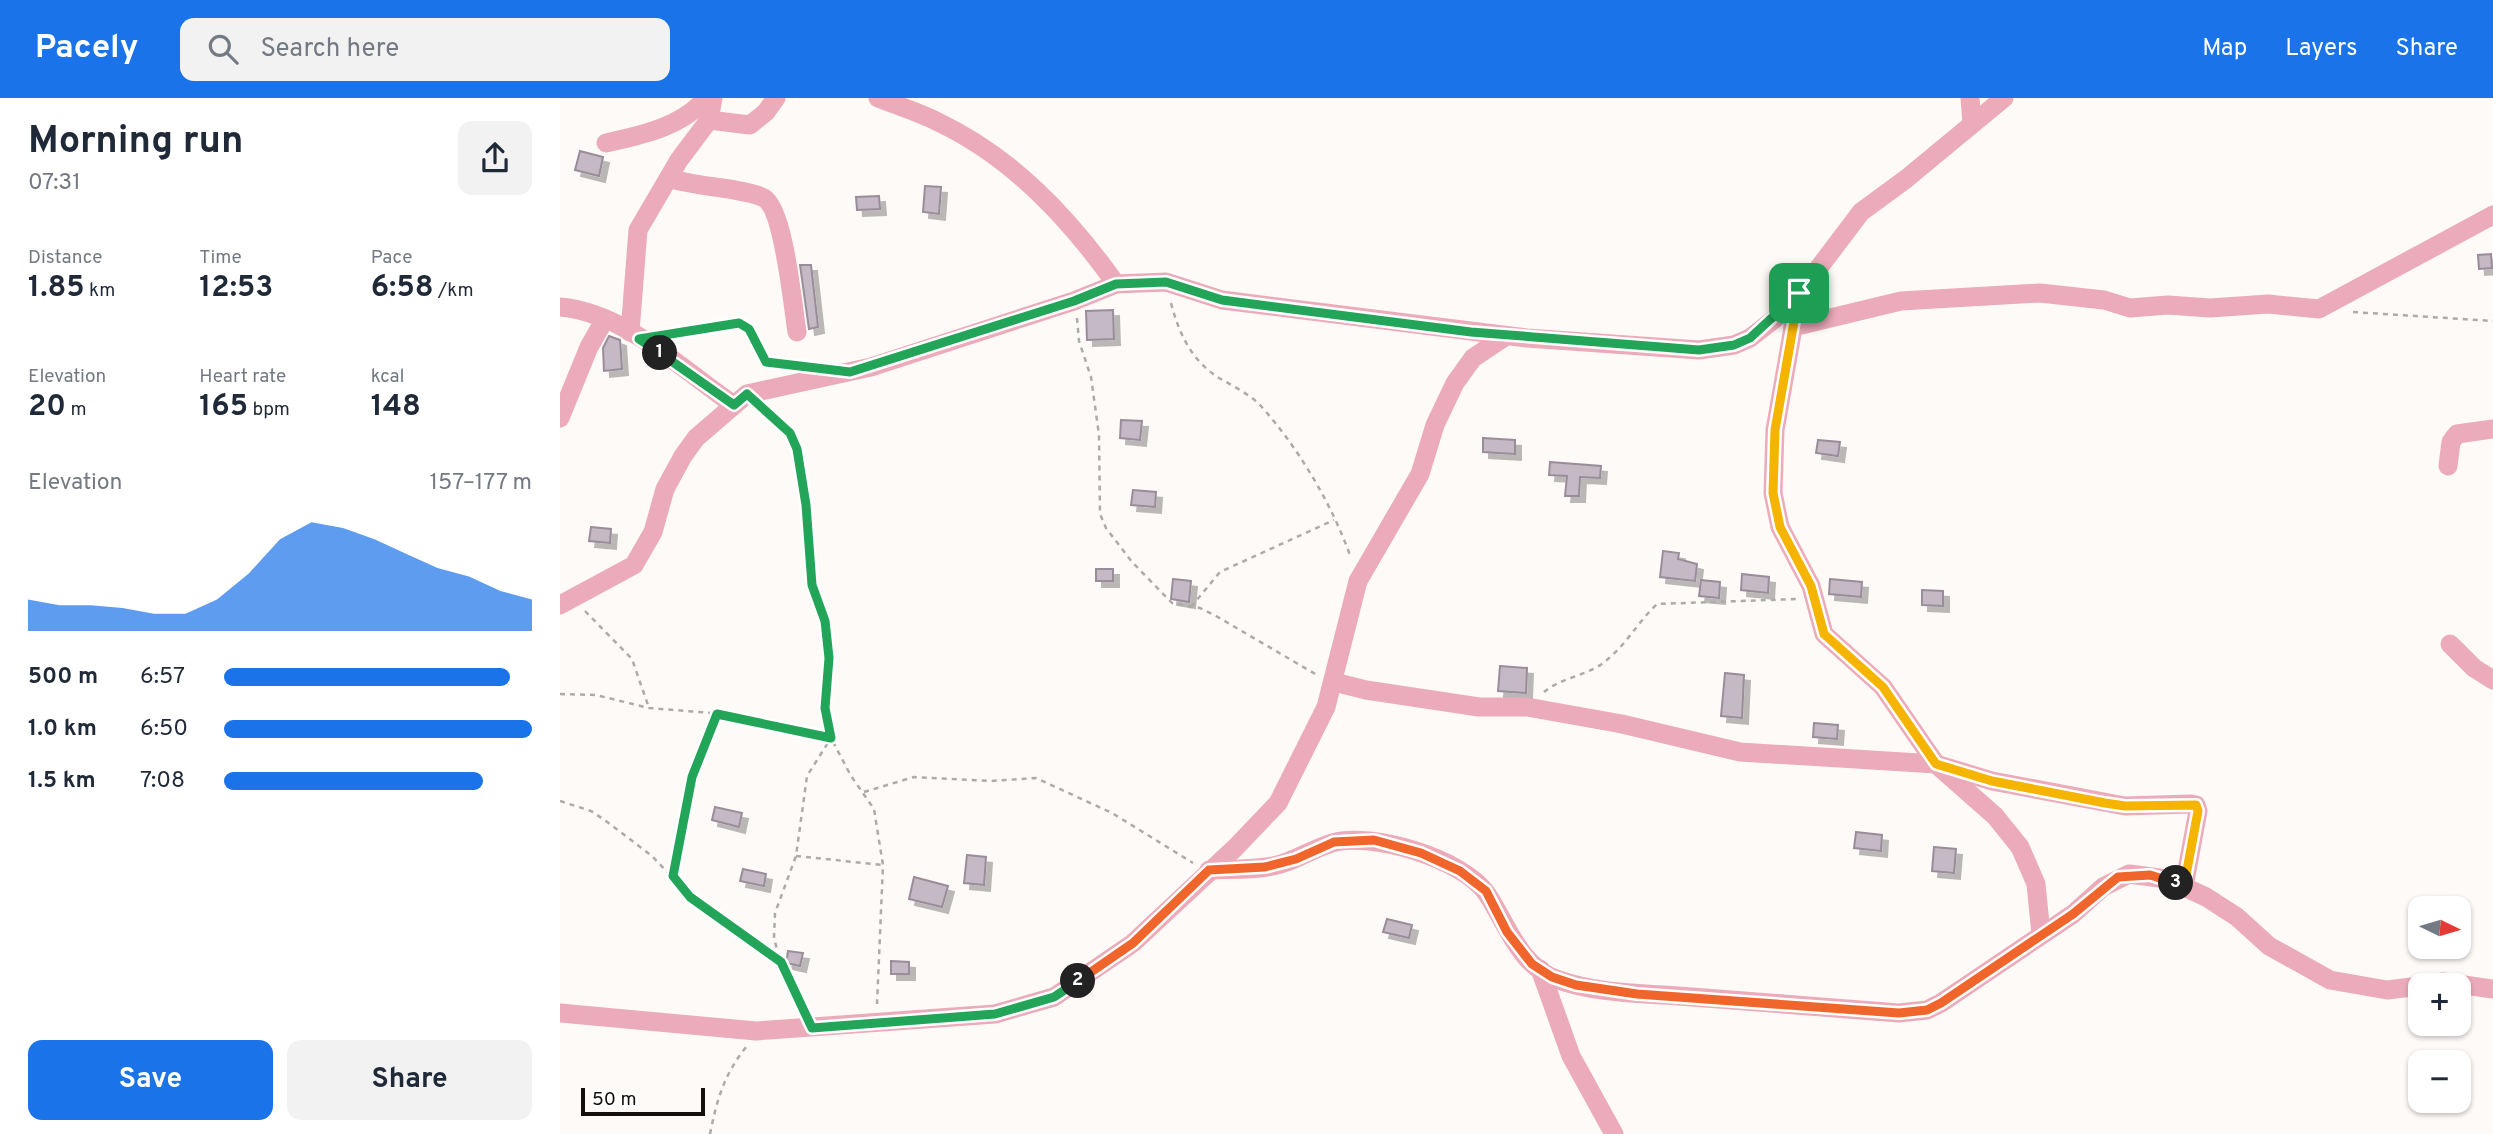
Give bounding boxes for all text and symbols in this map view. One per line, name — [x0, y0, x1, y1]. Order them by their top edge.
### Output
search box — [180, 18, 670, 81]
text: Pacely — [35, 28, 138, 70]
icon: search — [204, 30, 242, 68]
text: Search here — [260, 33, 399, 66]
text: Map — [2202, 34, 2247, 64]
text: Layers — [2285, 34, 2357, 64]
text: Share — [2395, 34, 2458, 64]
text: Morning run — [28, 118, 244, 167]
button: share — [458, 121, 532, 195]
text: 07:31 — [28, 169, 81, 198]
text: Distance — [28, 246, 103, 270]
text: Time — [199, 246, 242, 270]
text: Pace — [371, 246, 412, 270]
pin — [1769, 263, 1829, 323]
text: 1.85 — [28, 270, 85, 307]
text: 12:53 — [199, 270, 273, 307]
text: 6:58 — [371, 270, 434, 307]
icon: arrive — [1780, 274, 1818, 312]
text: km — [85, 279, 115, 303]
text: /km — [434, 279, 474, 303]
pin: 1 — [642, 336, 678, 370]
text: 1 — [656, 340, 663, 364]
text: Elevation — [28, 365, 106, 389]
text: Heart rate — [199, 365, 286, 389]
text: kcal — [371, 365, 404, 389]
text: 20 — [28, 389, 66, 426]
text: 165 — [199, 389, 248, 426]
text: 148 — [371, 389, 421, 426]
text: m — [66, 398, 87, 422]
text: bpm — [248, 398, 290, 422]
text: Elevation — [28, 469, 123, 498]
text: 157–177 m — [430, 469, 532, 498]
text: 500 m — [28, 663, 98, 692]
text: 6:57 — [140, 663, 185, 692]
text: 1.0 km — [28, 715, 97, 744]
text: 6:50 — [140, 715, 188, 744]
text: 1.5 km — [28, 767, 96, 796]
text: 7:08 — [140, 767, 185, 796]
pin: 3 — [2158, 866, 2194, 900]
text: 3 — [2170, 870, 2181, 894]
north arrow — [2408, 896, 2471, 959]
map controls — [2408, 896, 2471, 1113]
pin: 2 — [1060, 964, 1096, 998]
text: 2 — [1072, 968, 1083, 992]
button: + — [2408, 973, 2471, 1036]
button: Save — [28, 1040, 273, 1120]
button: Share — [287, 1040, 532, 1120]
button: − — [2408, 1050, 2471, 1113]
scale bar — [581, 1085, 705, 1117]
text: 50 m — [592, 1088, 637, 1112]

